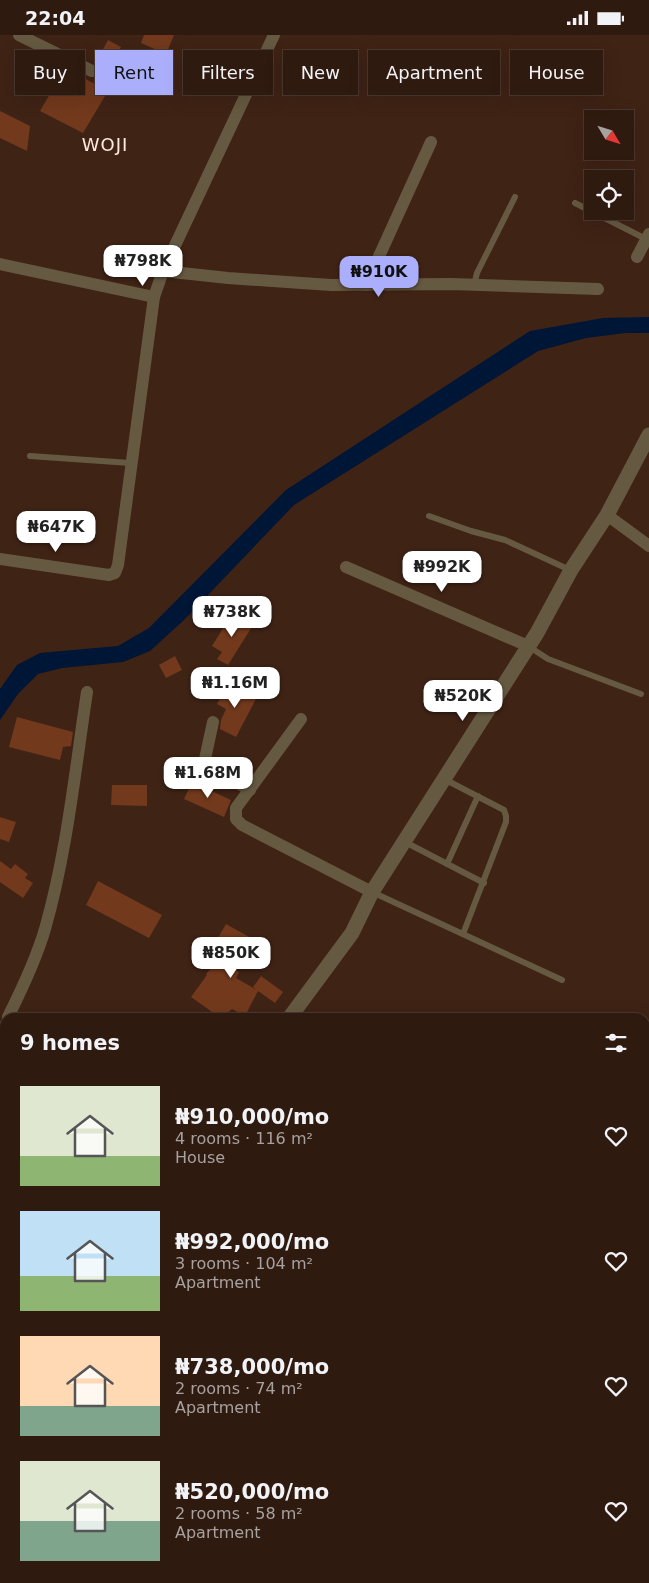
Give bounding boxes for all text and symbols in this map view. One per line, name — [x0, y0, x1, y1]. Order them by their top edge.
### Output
text: 22:04 — [25, 7, 85, 29]
chip: Buy — [15, 50, 85, 95]
chip: Rent — [95, 50, 173, 95]
chip: Filters — [183, 50, 273, 95]
chip: New — [283, 50, 358, 95]
chip: Apartment — [368, 50, 500, 95]
chip: House — [510, 50, 603, 95]
north arrow — [584, 110, 634, 160]
map controls — [584, 110, 634, 220]
district label: WOJI — [82, 134, 128, 155]
button: locate — [584, 170, 634, 220]
pin: ₦798K — [108, 245, 178, 287]
text: ₦798K — [115, 251, 171, 270]
pin: ₦910K — [344, 255, 414, 298]
text: ₦910K — [351, 262, 407, 281]
pin: ₦647K — [21, 511, 91, 553]
text: ₦647K — [28, 517, 84, 536]
pin: ₦992K — [407, 551, 477, 593]
text: ₦992K — [414, 557, 470, 576]
pin: ₦738K — [197, 595, 267, 638]
text: ₦738K — [204, 602, 260, 621]
pin: ₦1.16M — [194, 667, 276, 709]
text: ₦1.16M — [202, 673, 268, 692]
pin: ₦520K — [428, 679, 498, 722]
text: ₦520K — [435, 686, 491, 705]
pin: ₦1.68M — [167, 757, 249, 799]
text: ₦1.68M — [175, 763, 241, 782]
pin: ₦850K — [196, 937, 266, 979]
text: ₦850K — [203, 943, 259, 962]
icon: filters — [602, 1029, 630, 1057]
text: 9 homes — [20, 1031, 120, 1055]
text: ₦910,000/mo — [175, 1105, 329, 1129]
icon: home — [60, 1106, 120, 1166]
icon: heart — [602, 1122, 630, 1150]
text: 4 rooms · 116 m² — [175, 1129, 313, 1148]
text: House — [175, 1148, 225, 1167]
text: ₦992,000/mo — [175, 1230, 329, 1254]
icon: home — [60, 1231, 120, 1291]
icon: heart — [602, 1247, 630, 1275]
text: 3 rooms · 104 m² — [175, 1254, 313, 1273]
text: Apartment — [175, 1273, 261, 1292]
text: ₦738,000/mo — [175, 1355, 329, 1379]
icon: home — [60, 1356, 120, 1416]
icon: heart — [602, 1372, 630, 1400]
text: 2 rooms · 74 m² — [175, 1379, 303, 1398]
text: Apartment — [175, 1398, 261, 1417]
text: ₦520,000/mo — [175, 1480, 329, 1504]
icon: home — [60, 1481, 120, 1541]
icon: heart — [602, 1497, 630, 1525]
text: 2 rooms · 58 m² — [175, 1504, 303, 1523]
text: Apartment — [175, 1523, 261, 1542]

